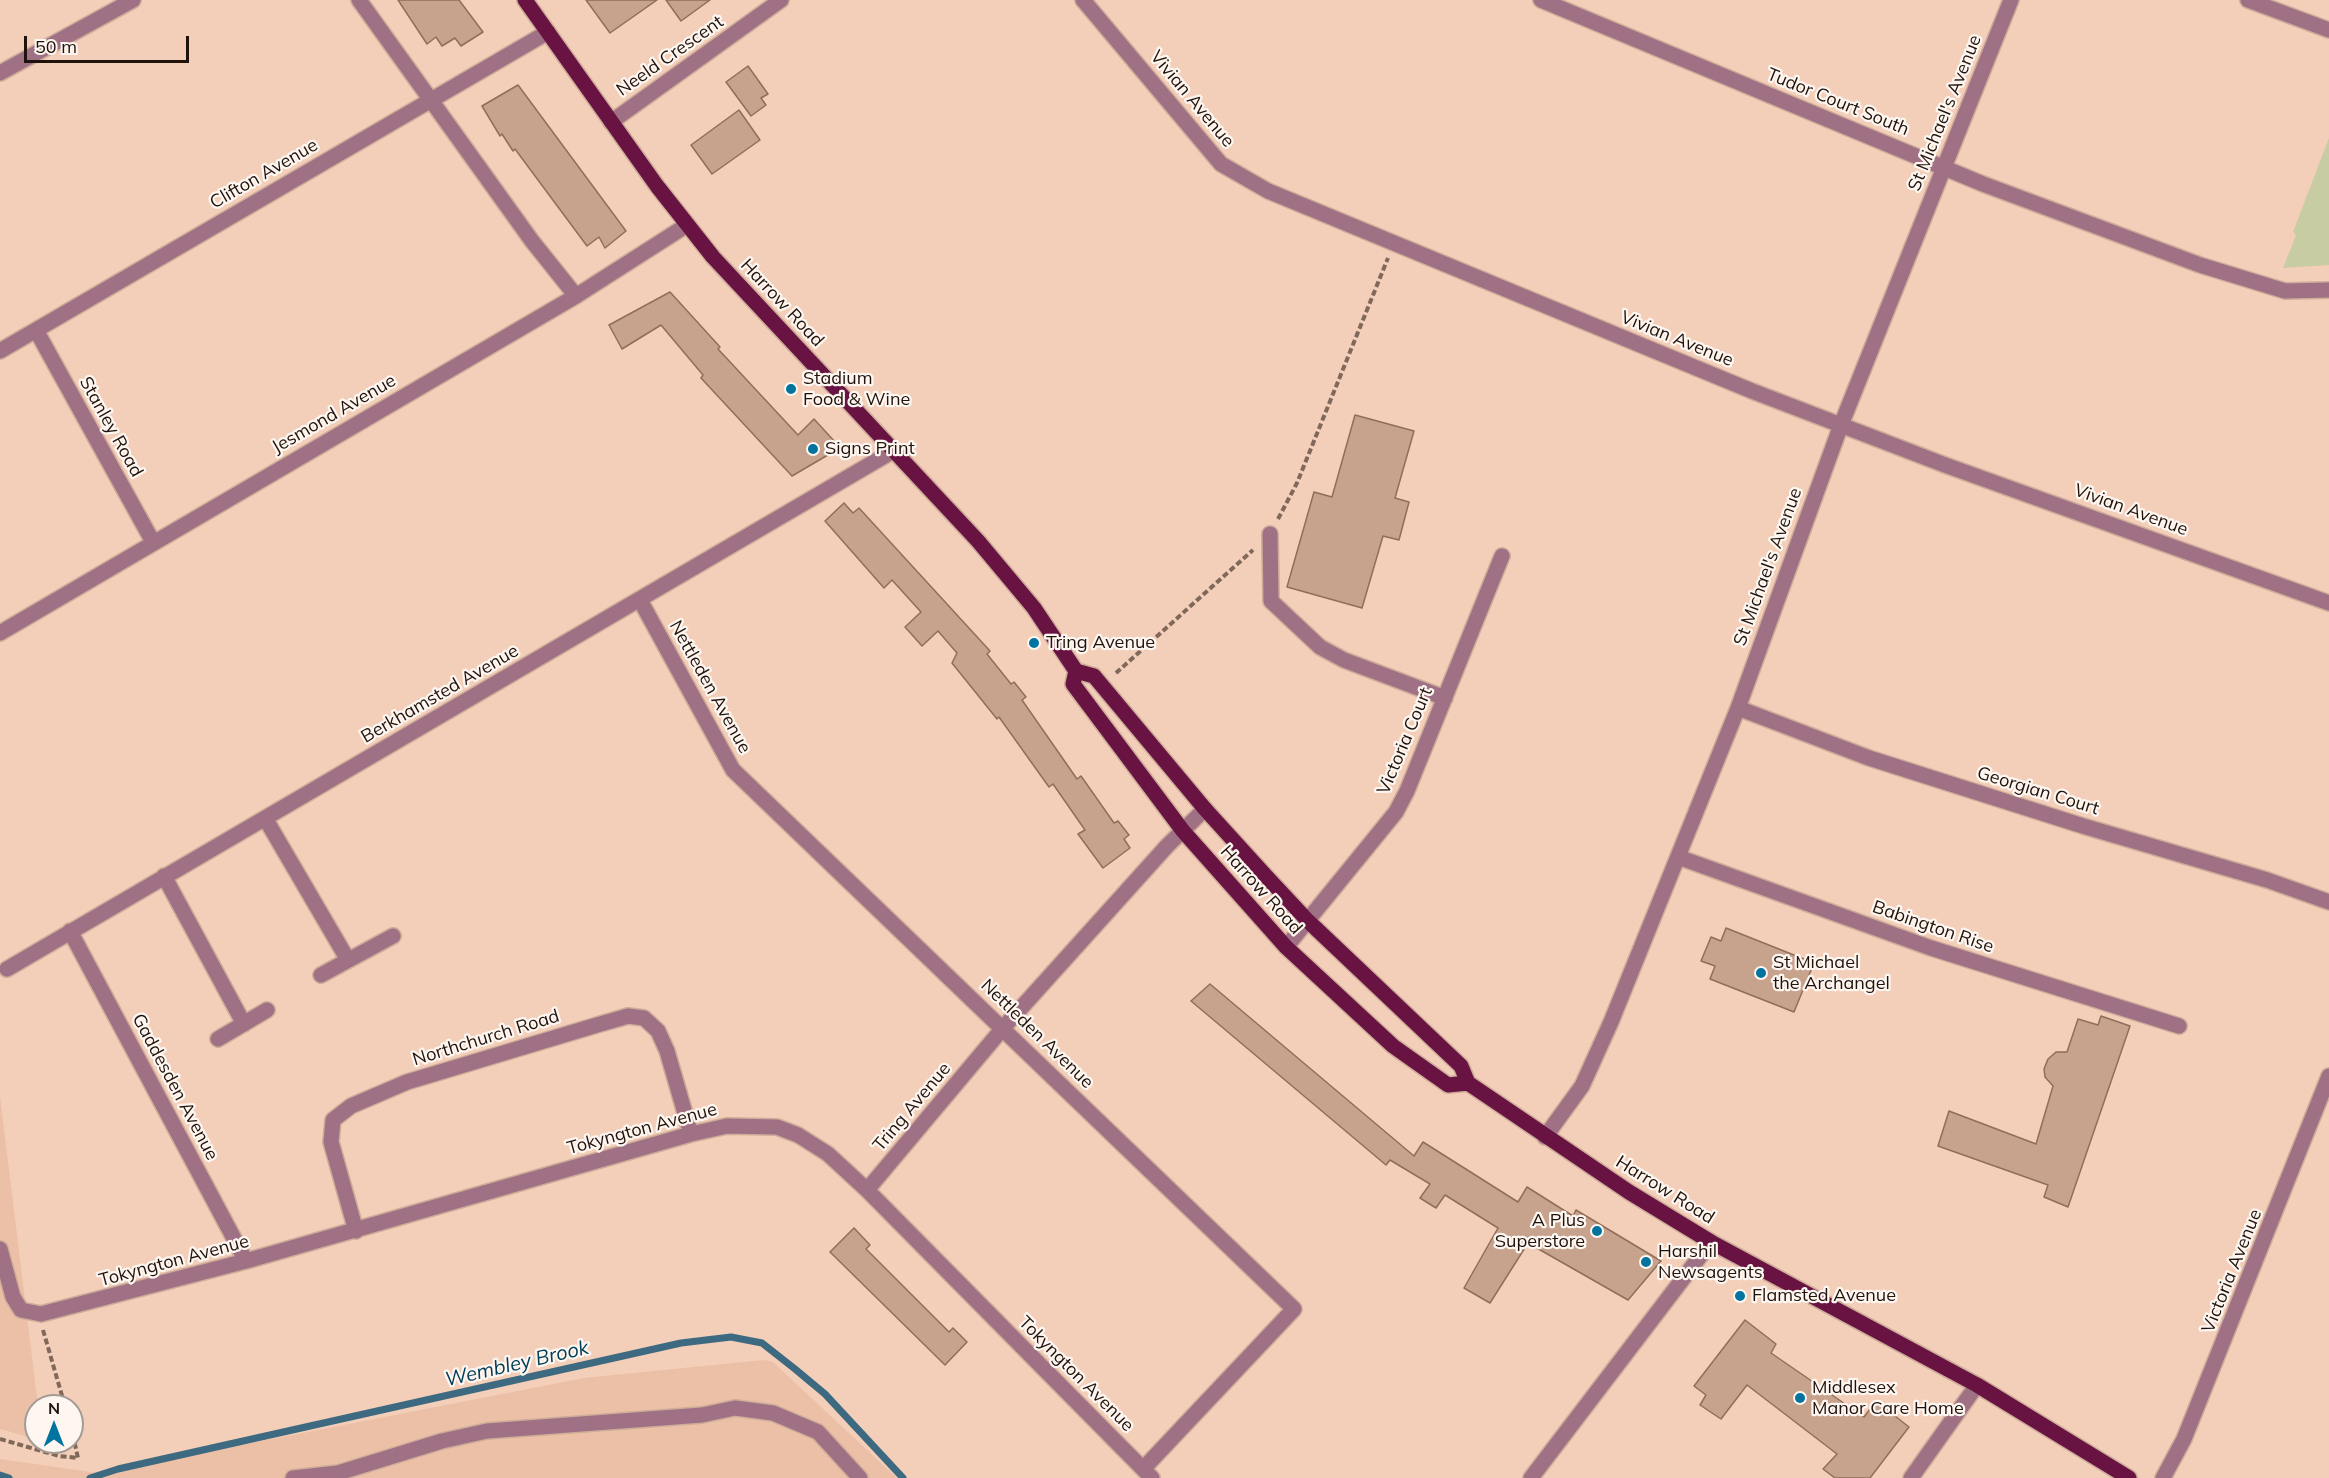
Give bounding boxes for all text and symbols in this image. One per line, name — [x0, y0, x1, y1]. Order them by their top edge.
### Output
street label: Neeld Crescent — [612, 11, 728, 101]
scale bar — [27, 24, 192, 62]
street label: St Michael's Avenue — [1904, 32, 1986, 194]
text: 50 m — [35, 35, 77, 58]
street label: Vivian Avenue — [1145, 46, 1239, 152]
street label: Tudor Court South — [1764, 64, 1912, 140]
street label: Clifton Avenue — [206, 134, 322, 214]
street label: Harrow Road — [736, 255, 828, 351]
street label: Vivian Avenue — [1618, 307, 1736, 371]
place label: Stadium Food & Wine — [803, 368, 910, 410]
street label: Jesmond Avenue — [268, 370, 400, 458]
street label: Stanley Road — [75, 373, 147, 481]
marker: Stadium Food & Wine — [784, 382, 798, 396]
place label: Signs Print — [825, 438, 915, 460]
marker: Signs Print — [806, 442, 820, 456]
street label: Vivian Avenue — [2071, 479, 2191, 541]
street label: St Michael's Avenue — [1729, 485, 1807, 649]
street label: Nettleden Avenue — [665, 617, 755, 757]
place label: Tring Avenue — [1046, 632, 1155, 654]
marker: Tring Avenue — [1027, 636, 1041, 650]
street label: Berkhamsted Avenue — [358, 640, 522, 748]
street label: Victoria Court — [1373, 684, 1437, 798]
street label: Georgian Court — [1974, 762, 2102, 820]
street label: Harrow Road — [1215, 841, 1307, 939]
street label: Babington Rise — [1870, 896, 1996, 958]
place label: St Michael the Archangel — [1773, 952, 1890, 994]
marker: St Michael the Archangel — [1754, 966, 1768, 980]
street label: Nettleden Avenue — [976, 975, 1098, 1093]
street label: Northchurch Road — [410, 1005, 562, 1071]
street label: Gaddesden Avenue — [127, 1010, 223, 1164]
street label: Tring Avenue — [869, 1058, 955, 1156]
street label: Tokyngton Avenue — [565, 1099, 719, 1159]
street label: Harrow Road — [1612, 1151, 1718, 1229]
street label: Victoria Avenue — [2197, 1206, 2267, 1336]
place label: A Plus Superstore — [1495, 1210, 1585, 1252]
marker: A Plus Superstore — [1590, 1224, 1604, 1238]
street label: Tokyngton Avenue — [97, 1231, 251, 1291]
place label: Harshil Newsagents — [1658, 1241, 1763, 1284]
marker: Harshil Newsagents — [1639, 1255, 1653, 1269]
place label: Flamsted Avenue — [1752, 1285, 1896, 1307]
marker: Flamsted Avenue — [1733, 1289, 1747, 1303]
street label: Tokyngton Avenue — [1014, 1312, 1138, 1436]
water label: Wembley Brook — [443, 1336, 591, 1392]
place label: Middlesex Manor Care Home — [1812, 1377, 1964, 1420]
marker: Middlesex Manor Care Home — [1793, 1391, 1807, 1405]
north arrow — [24, 1394, 84, 1454]
text: N — [48, 1398, 60, 1418]

